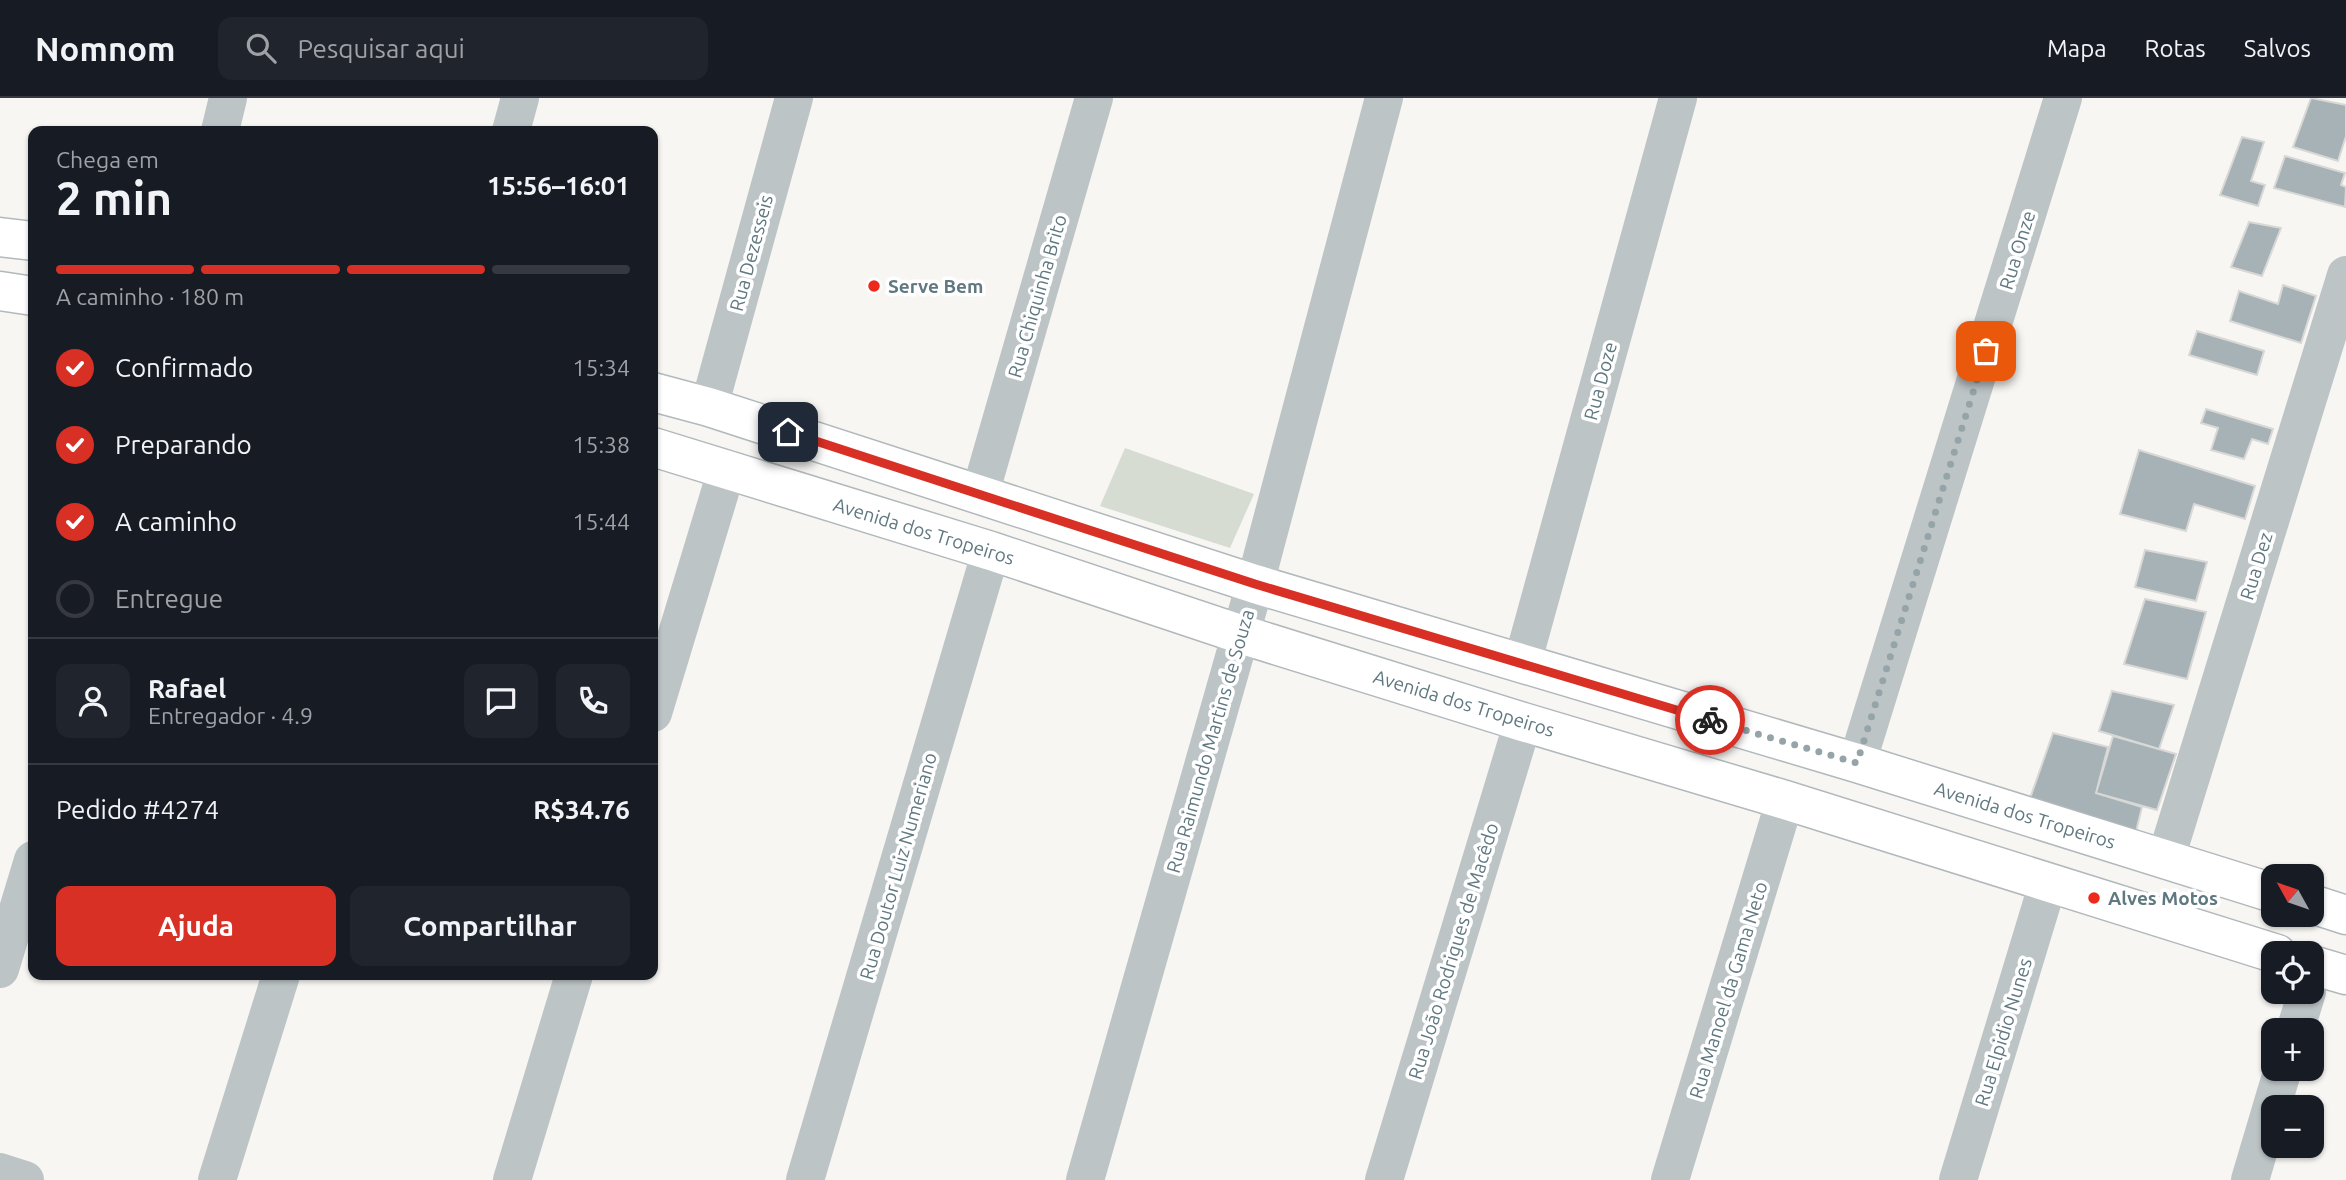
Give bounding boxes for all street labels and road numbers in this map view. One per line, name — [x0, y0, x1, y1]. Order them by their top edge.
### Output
street label: Rua Dezesseis — [725, 192, 777, 314]
street label: Rua Onze — [1995, 208, 2039, 292]
street label: Rua Chiquinha Brito — [1003, 212, 1071, 380]
street label: Rua Doze — [1579, 339, 1621, 423]
street label: Avenida dos Tropeiros — [831, 493, 1017, 569]
street label: Rua Dez — [2235, 529, 2277, 602]
street label: Rua Raimundo Martins de Souza — [1162, 607, 1258, 875]
street label: Avenida dos Tropeiros — [1371, 665, 1557, 741]
street label: Rua Doutor Luiz Numeriano — [855, 750, 941, 982]
street label: Avenida dos Tropeiros — [1932, 777, 2118, 853]
street label: Rua João Rodrigues de Macêdo — [1403, 820, 1503, 1082]
street label: Rua Manoel da Gama Neto — [1685, 879, 1771, 1101]
street label: Rua Elpidio Nunes — [1970, 955, 2036, 1109]

